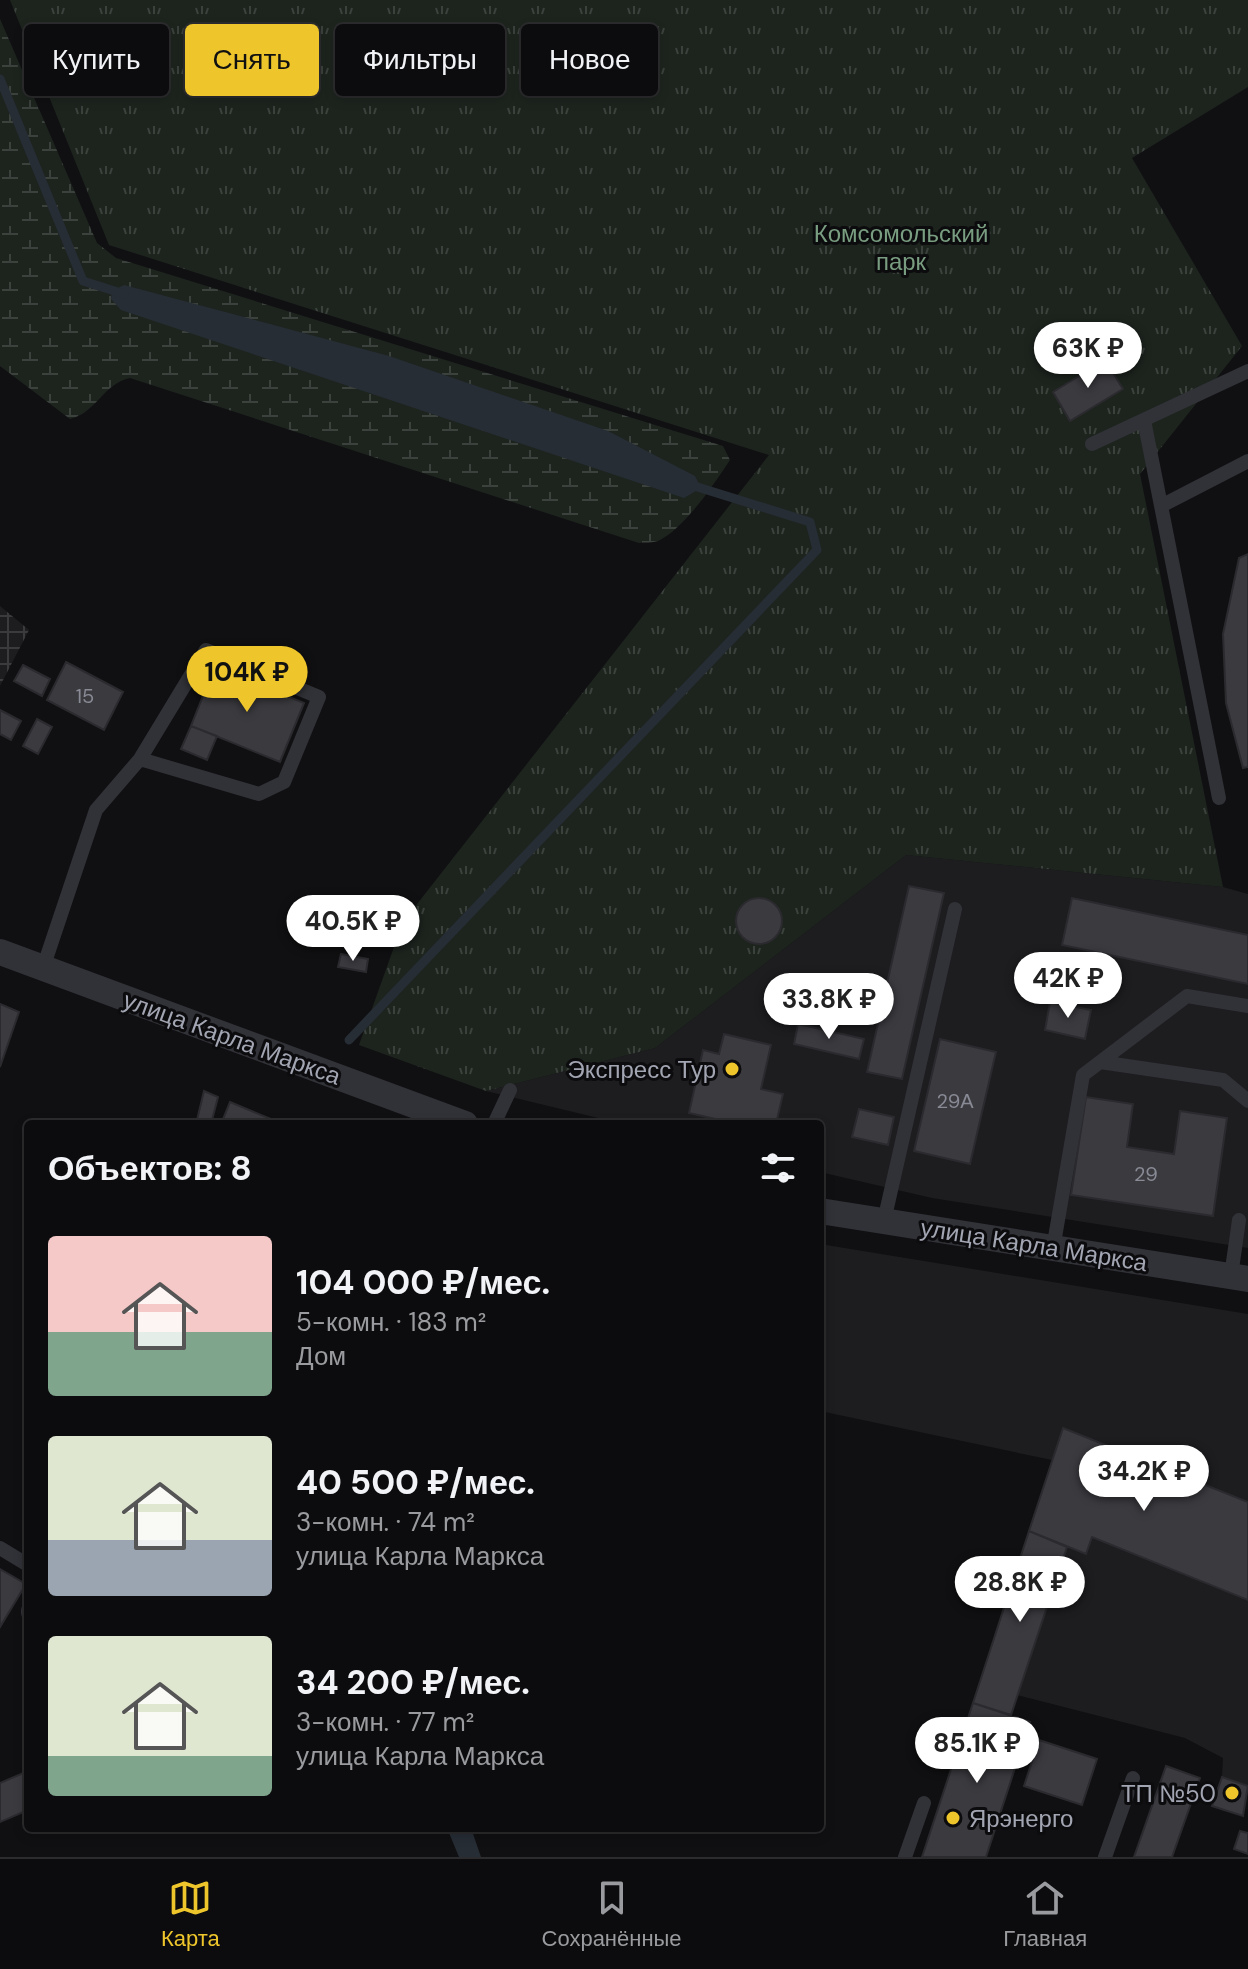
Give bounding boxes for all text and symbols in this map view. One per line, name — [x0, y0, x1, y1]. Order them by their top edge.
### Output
chip: Купить — [24, 24, 169, 96]
chip: Снять — [185, 24, 319, 96]
chip: Фильтры — [335, 24, 505, 96]
chip: Новое — [521, 24, 658, 96]
park label: Комсомольский парк — [814, 218, 988, 277]
pin: 63K ₽ — [1032, 322, 1144, 390]
text: 63K ₽ — [1052, 331, 1124, 365]
pin: 104K ₽ — [182, 646, 312, 714]
text: 104K ₽ — [205, 655, 289, 689]
house number: 15 — [76, 683, 94, 709]
pin: 40.5K ₽ — [279, 895, 427, 963]
text: 40.5K ₽ — [305, 904, 401, 938]
pin: 42K ₽ — [1012, 952, 1124, 1020]
text: 42K ₽ — [1032, 961, 1104, 995]
pin: 33.8K ₽ — [755, 973, 903, 1041]
text: 33.8K ₽ — [782, 982, 876, 1016]
street label: улица Карла Маркса — [119, 984, 346, 1092]
place label: Экспресс Тур — [568, 1054, 716, 1085]
marker: Экспресс Тур — [723, 1060, 741, 1078]
house number: 29А — [936, 1088, 974, 1114]
text: Объектов: 8 — [48, 1146, 252, 1191]
icon: filters — [756, 1146, 800, 1190]
house number: 29 — [1134, 1161, 1158, 1187]
street label: улица Карла Маркса — [918, 1212, 1150, 1278]
text: 104 000 ₽/мес. — [296, 1260, 550, 1305]
icon: home — [112, 1268, 208, 1364]
text: 5-комн. · 183 m² — [296, 1305, 486, 1339]
text: Дом — [296, 1339, 346, 1373]
pin: 34.2K ₽ — [1070, 1445, 1218, 1513]
text: 34.2K ₽ — [1097, 1454, 1191, 1488]
text: 40 500 ₽/мес. — [296, 1460, 535, 1505]
icon: home — [112, 1468, 208, 1564]
text: 3-комн. · 74 m² — [296, 1505, 475, 1539]
text: улица Карла Маркса — [296, 1539, 544, 1573]
pin: 28.8K ₽ — [946, 1556, 1094, 1624]
text: 28.8K ₽ — [973, 1565, 1067, 1599]
text: 34 200 ₽/мес. — [296, 1660, 530, 1705]
icon: home — [112, 1668, 208, 1764]
text: 3-комн. · 77 m² — [296, 1705, 474, 1739]
pin: 85.1K ₽ — [903, 1717, 1051, 1785]
text: 85.1K ₽ — [933, 1726, 1021, 1760]
text: улица Карла Маркса — [296, 1739, 544, 1773]
place label: ТП №50 — [1121, 1778, 1216, 1809]
marker: ТП №50 — [1223, 1784, 1241, 1802]
place label: Ярэнерго — [969, 1803, 1073, 1834]
marker: Ярэнерго — [944, 1809, 962, 1827]
tab: Карта — [161, 1876, 220, 1953]
tab: Сохранённые — [542, 1876, 682, 1953]
tab: Главная — [1003, 1876, 1087, 1953]

